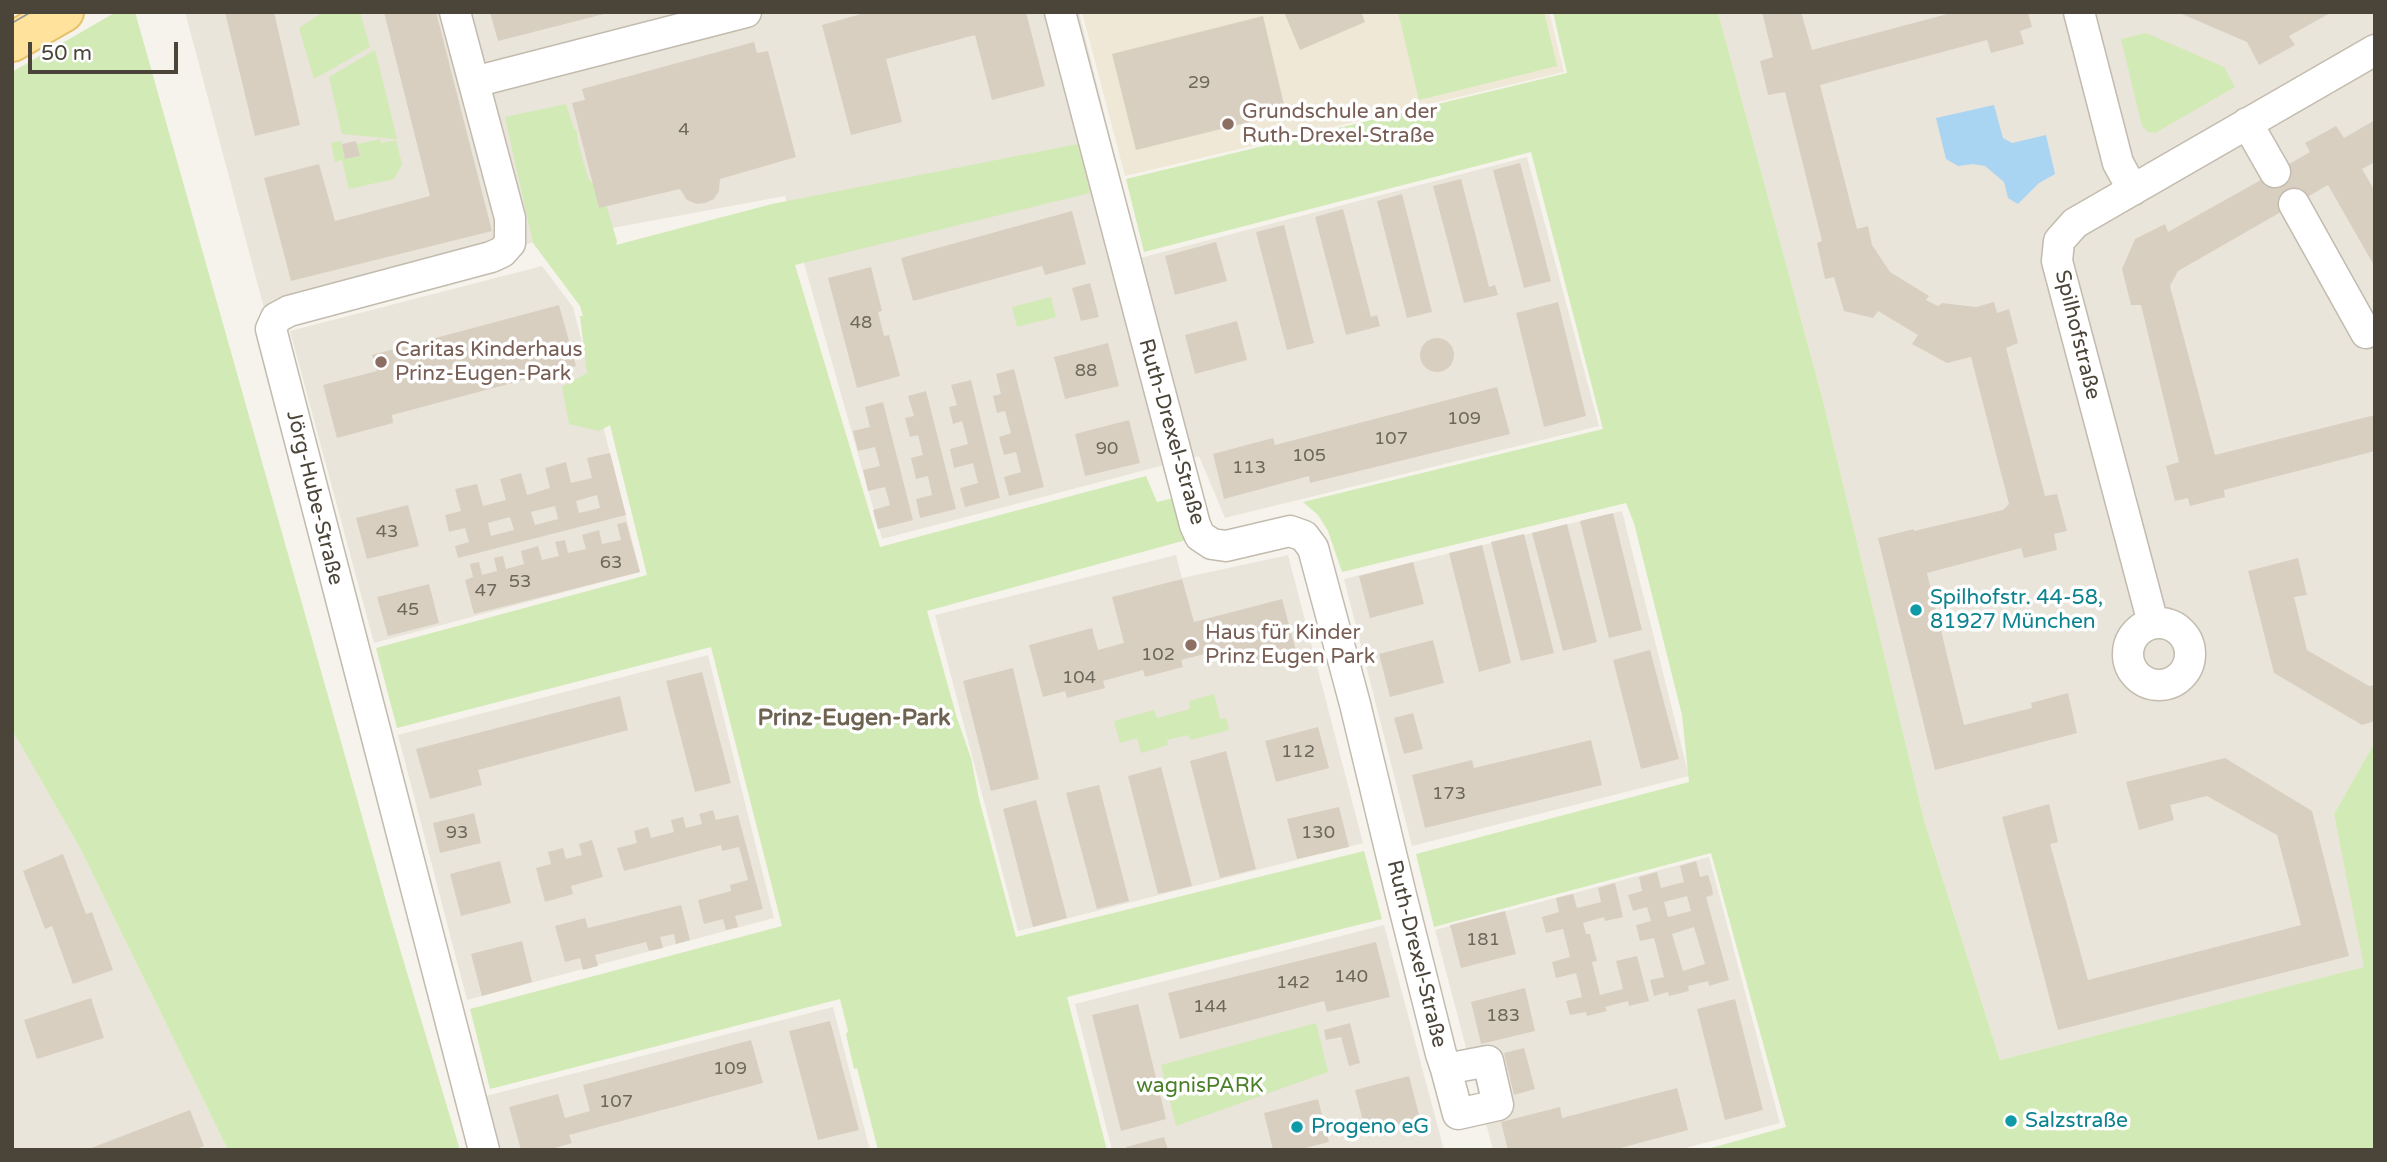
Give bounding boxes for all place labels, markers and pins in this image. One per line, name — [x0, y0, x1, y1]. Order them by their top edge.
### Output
place label: Grundschule an der Ruth-Drexel-Straße — [1242, 99, 1437, 149]
marker: Grundschule an der Ruth-Drexel-Straße — [1220, 116, 1236, 132]
place label: Caritas Kinderhaus Prinz-Eugen-Park — [395, 337, 583, 387]
marker: Caritas Kinderhaus Prinz-Eugen-Park — [373, 354, 389, 370]
place label: Spilhofstr. 44-58, 81927 München — [1930, 585, 2103, 635]
marker: Spilhofstr. 44-58, 81927 München — [1908, 602, 1924, 618]
place label: Haus für Kinder Prinz Eugen Park — [1205, 620, 1375, 670]
marker: Haus für Kinder Prinz Eugen Park — [1183, 637, 1199, 653]
place label: Salzstraße — [2025, 1108, 2128, 1134]
marker: Salzstraße — [2003, 1113, 2019, 1129]
place label: Progeno eG — [1311, 1114, 1429, 1140]
marker: Progeno eG — [1289, 1119, 1305, 1135]

